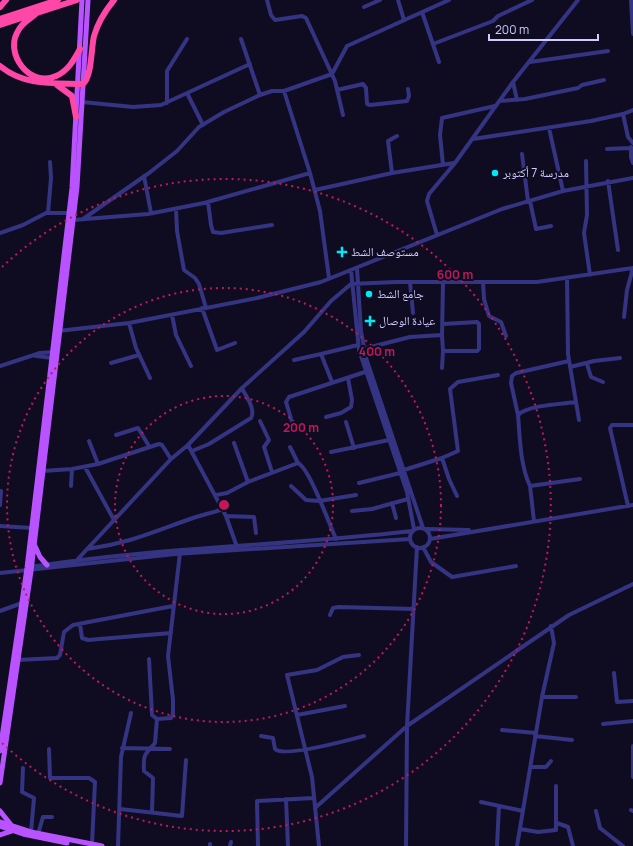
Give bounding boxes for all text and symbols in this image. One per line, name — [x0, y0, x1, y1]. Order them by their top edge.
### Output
scale bar — [489, 16, 598, 42]
text: 200 m — [495, 21, 529, 38]
place label: مدرسة 7 أكتوبر — [502, 164, 569, 181]
marker: مدرسة 7 أكتوبر — [490, 168, 500, 178]
place label: مستوصف الشط — [351, 243, 419, 260]
marker: مستوصف الشط — [336, 246, 348, 258]
text: 600 m — [437, 266, 473, 283]
place label: جامع الشط — [377, 285, 424, 302]
marker: جامع الشط — [364, 289, 374, 299]
place label: عيادة الوصال — [379, 312, 435, 329]
marker: عيادة الوصال — [364, 315, 376, 327]
text: 400 m — [359, 343, 395, 360]
text: 200 m — [283, 419, 319, 436]
centre of rings — [217, 498, 231, 512]

